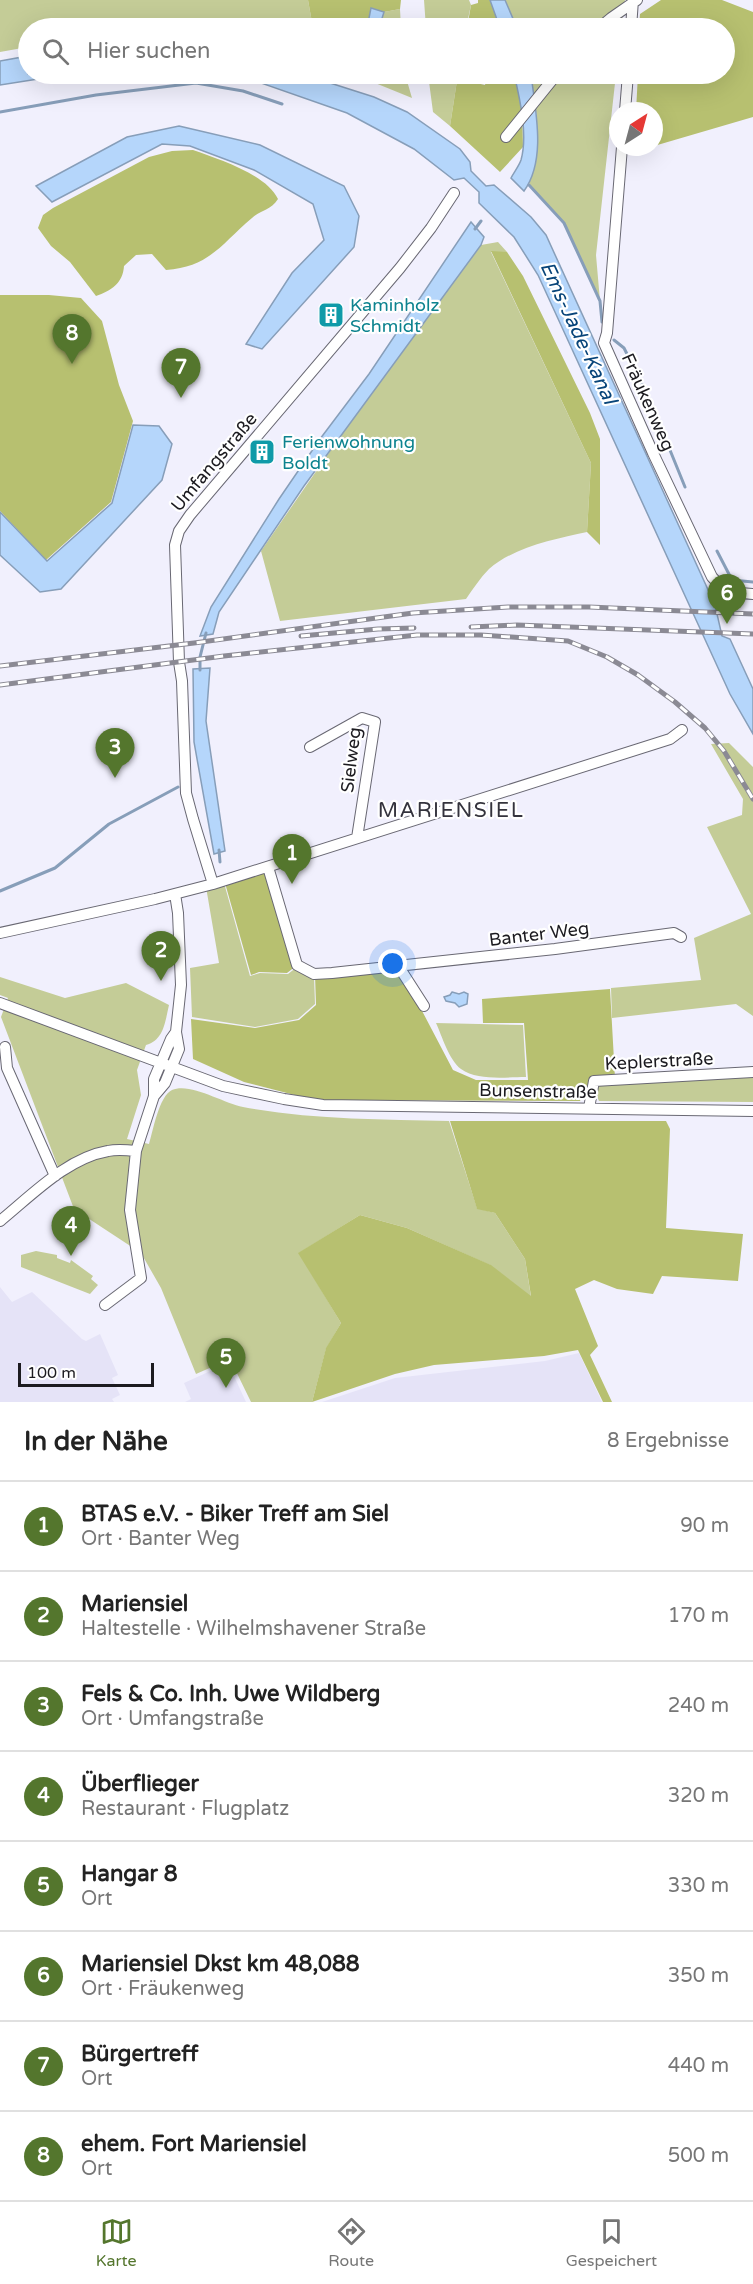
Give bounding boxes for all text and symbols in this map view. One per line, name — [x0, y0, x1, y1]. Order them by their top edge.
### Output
search box — [18, 18, 735, 84]
icon: search — [39, 35, 72, 68]
text: Hier suchen — [87, 38, 210, 64]
north arrow — [609, 102, 663, 156]
water label: Ems-Jade-Kanal — [534, 258, 622, 410]
place label: Kaminholz Schmidt — [350, 294, 440, 337]
building icon: Kaminholz Schmidt — [316, 300, 346, 330]
pin: 8 — [52, 314, 92, 364]
pin: 7 — [162, 348, 201, 398]
street label: Fräukenweg — [617, 350, 679, 454]
street label: Umfangstraße — [166, 408, 262, 516]
place label: Ferienwohnung Boldt — [282, 431, 415, 474]
building icon: Ferienwohnung Boldt — [247, 437, 277, 467]
pin: 6 — [708, 574, 746, 624]
street label: Sielweg — [336, 726, 366, 794]
pin: 3 — [96, 728, 134, 778]
district label: MARIENSIEL — [378, 798, 524, 823]
pin: 1 — [272, 834, 312, 884]
street label: Banter Weg — [488, 917, 590, 951]
pin: 2 — [142, 932, 180, 981]
your location — [378, 949, 407, 978]
street label: Keplerstraße — [604, 1047, 714, 1075]
street label: Bunsenstraße — [479, 1079, 597, 1103]
pin: 4 — [52, 1206, 90, 1256]
pin: 5 — [206, 1338, 246, 1388]
scale bar — [18, 1360, 154, 1388]
text: 100 m — [27, 1363, 76, 1383]
text: In der Nähe — [24, 1426, 168, 1457]
text: 8 Ergebnisse — [607, 1429, 729, 1453]
text: BTAS e.V. - Biker Treff am Siel — [81, 1501, 389, 1527]
text: 1 — [37, 1514, 50, 1538]
text: 90 m — [680, 1514, 729, 1538]
text: Ort · Banter Weg — [81, 1527, 240, 1551]
text: Mariensiel — [81, 1591, 188, 1617]
text: 2 — [37, 1604, 50, 1628]
text: 170 m — [668, 1604, 729, 1628]
text: Haltestelle · Wilhelmshavener Straße — [81, 1617, 426, 1641]
text: Fels & Co. Inh. Uwe Wildberg — [81, 1681, 380, 1707]
text: 3 — [37, 1694, 50, 1718]
text: 240 m — [668, 1694, 729, 1718]
text: Ort · Umfangstraße — [81, 1707, 264, 1731]
text: Überflieger — [81, 1771, 199, 1797]
text: 4 — [37, 1784, 50, 1808]
text: 320 m — [668, 1784, 729, 1808]
text: Restaurant · Flugplatz — [81, 1797, 289, 1821]
text: Hangar 8 — [81, 1861, 178, 1887]
text: 5 — [37, 1874, 50, 1898]
text: 330 m — [668, 1874, 729, 1898]
text: Ort — [81, 1887, 112, 1911]
text: Mariensiel Dkst km 48,088 — [81, 1951, 360, 1977]
text: 6 — [37, 1964, 50, 1988]
text: 350 m — [668, 1964, 729, 1988]
text: Ort · Fräukenweg — [81, 1977, 244, 2001]
text: Bürgertreff — [81, 2041, 198, 2067]
text: 7 — [37, 2054, 50, 2078]
text: 440 m — [668, 2054, 729, 2078]
text: Ort — [81, 2067, 112, 2091]
text: ehem. Fort Mariensiel — [81, 2131, 307, 2157]
text: 8 — [37, 2144, 50, 2168]
text: 500 m — [668, 2144, 729, 2168]
text: Ort — [81, 2157, 112, 2181]
tab: Karte — [96, 2215, 137, 2271]
tab: Route — [328, 2215, 374, 2271]
tab: Gespeichert — [566, 2215, 657, 2271]

